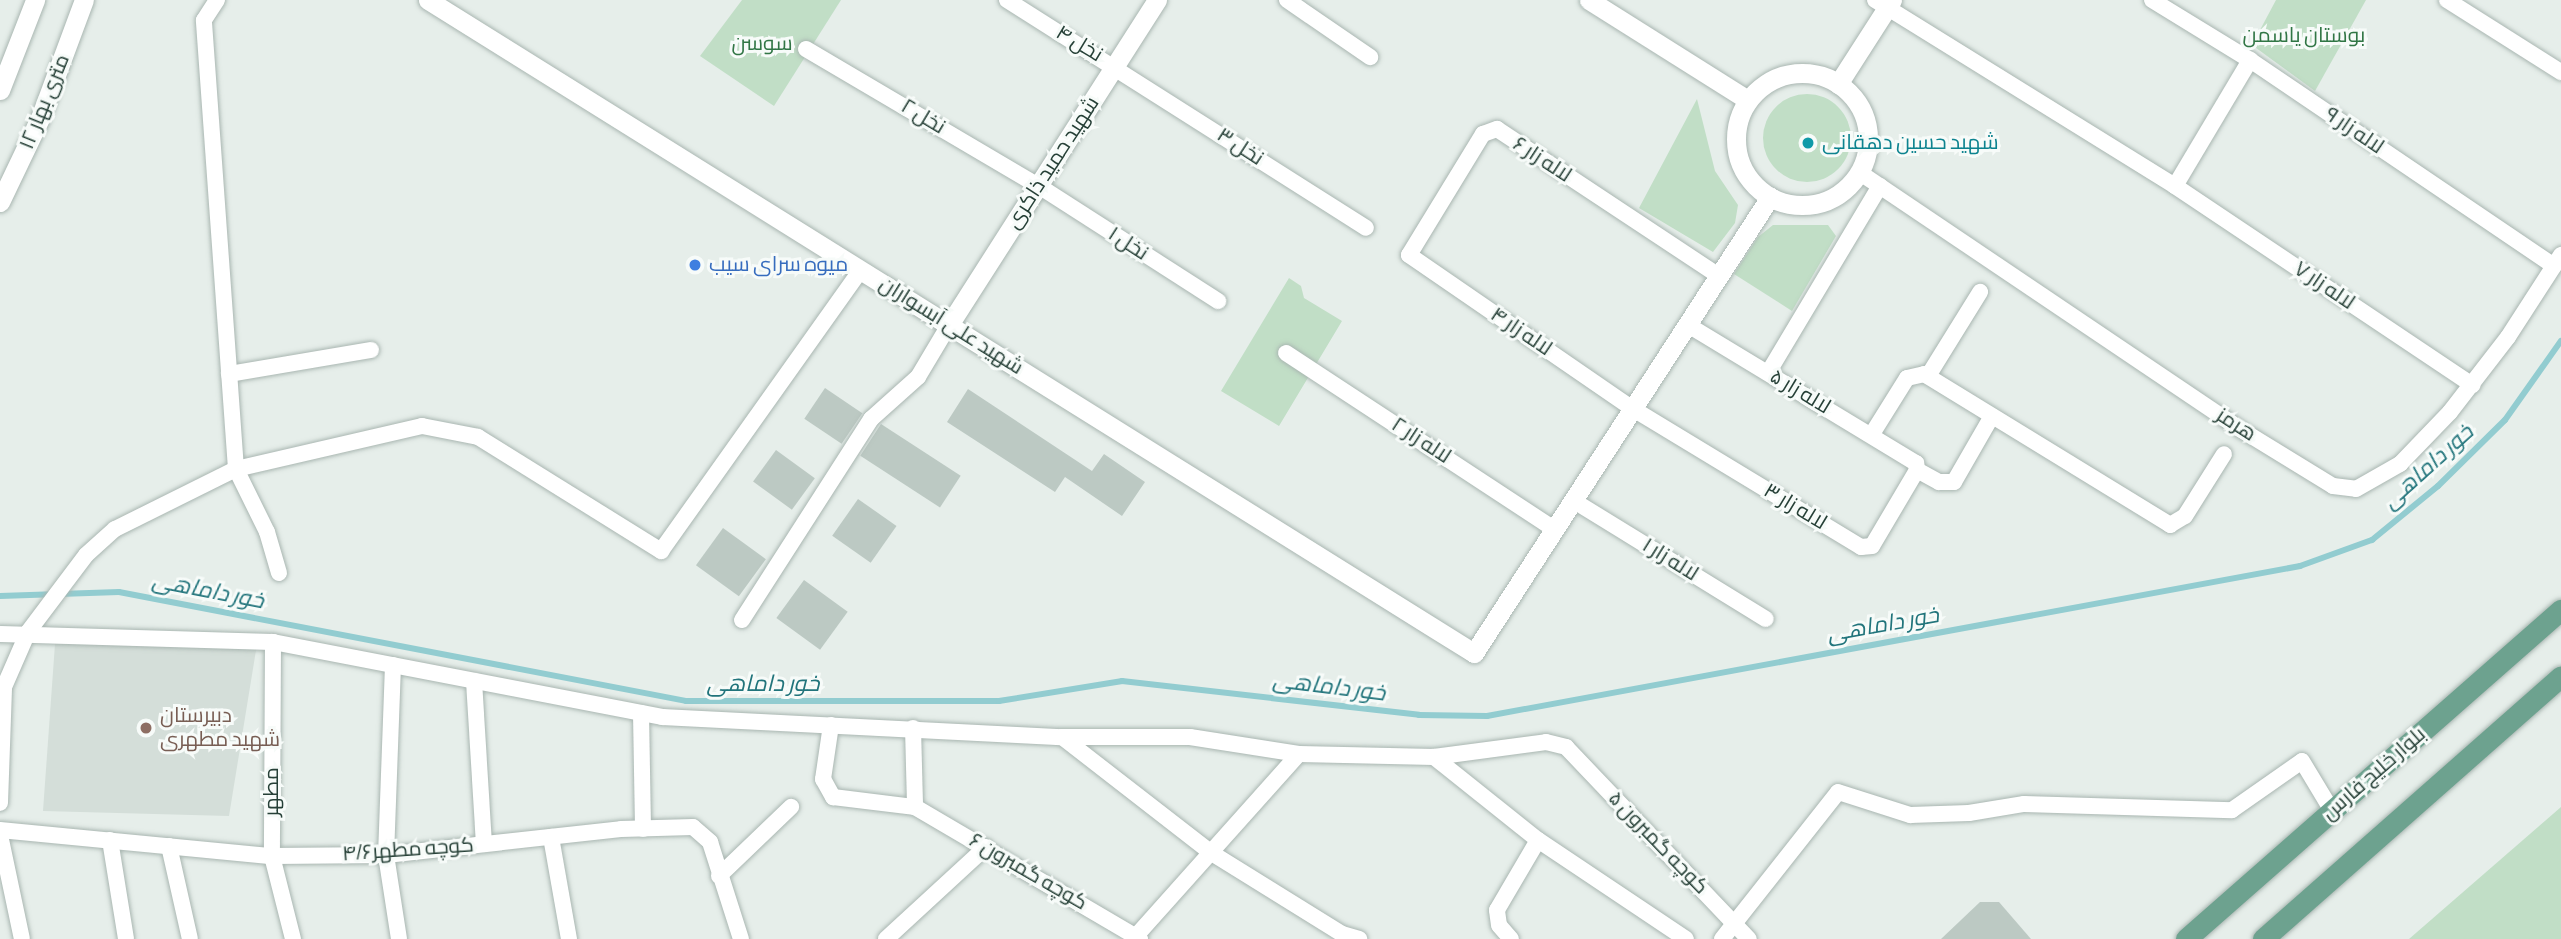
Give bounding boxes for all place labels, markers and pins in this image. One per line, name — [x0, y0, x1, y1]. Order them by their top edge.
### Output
place label: شهید حسین دهقانی — [1822, 130, 1999, 156]
marker: شهید حسین دهقانی — [1800, 135, 1816, 151]
place label: میوه سرای سیب — [709, 252, 848, 278]
marker: میوه سرای سیب — [687, 257, 703, 273]
place label: دبیرستان شهید مطهری — [160, 703, 280, 753]
marker: دبیرستان شهید مطهری — [138, 720, 154, 736]

